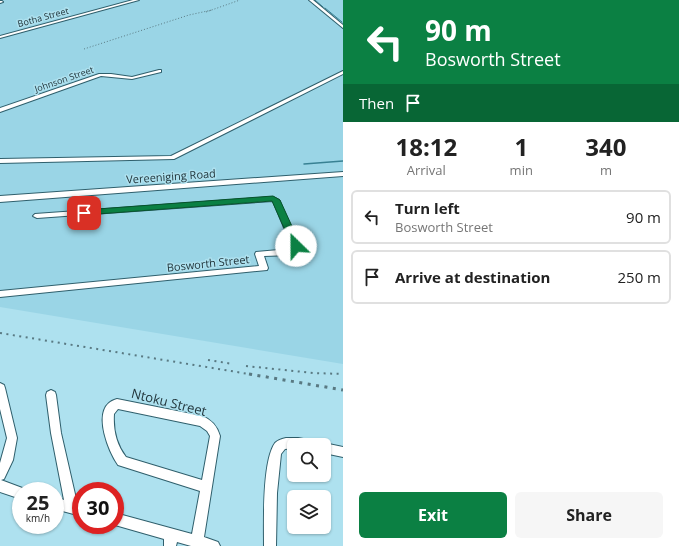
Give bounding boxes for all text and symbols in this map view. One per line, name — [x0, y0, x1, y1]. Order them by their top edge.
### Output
street label: Botha Street — [16, 4, 70, 30]
text: 90 m — [425, 11, 492, 49]
icon: left — [359, 16, 411, 68]
text: Bosworth Street — [425, 47, 561, 71]
street label: Johnson Street — [32, 63, 95, 95]
icon: arrive — [402, 92, 424, 114]
text: Then — [359, 93, 394, 113]
text: 18:12 — [395, 130, 457, 163]
text: 1 — [514, 130, 528, 163]
text: 340 — [585, 130, 627, 163]
text: Arrival — [407, 161, 446, 179]
text: min — [510, 161, 533, 179]
text: m — [600, 161, 612, 179]
street label: Vereeniging Road — [126, 165, 216, 187]
pin — [67, 196, 101, 230]
text: Turn left — [395, 198, 460, 218]
icon: arrive — [73, 202, 95, 224]
icon: left — [361, 206, 383, 228]
text: 90 m — [626, 207, 661, 227]
text: Bosworth Street — [395, 218, 493, 236]
position arrow — [275, 225, 317, 267]
street label: Bosworth Street — [166, 251, 250, 275]
icon: arrive — [361, 266, 383, 288]
text: Arrive at destination — [395, 267, 550, 287]
text: 250 m — [617, 267, 661, 287]
street label: Ntoku Street — [130, 384, 209, 420]
map controls — [287, 438, 331, 534]
button: search — [287, 438, 331, 482]
speed limit sign: 30 — [72, 482, 124, 534]
text: 25 — [27, 489, 49, 516]
button: layers — [287, 490, 331, 534]
button: Exit — [359, 492, 507, 538]
button: Share — [515, 492, 663, 538]
text: km/h — [26, 511, 50, 525]

